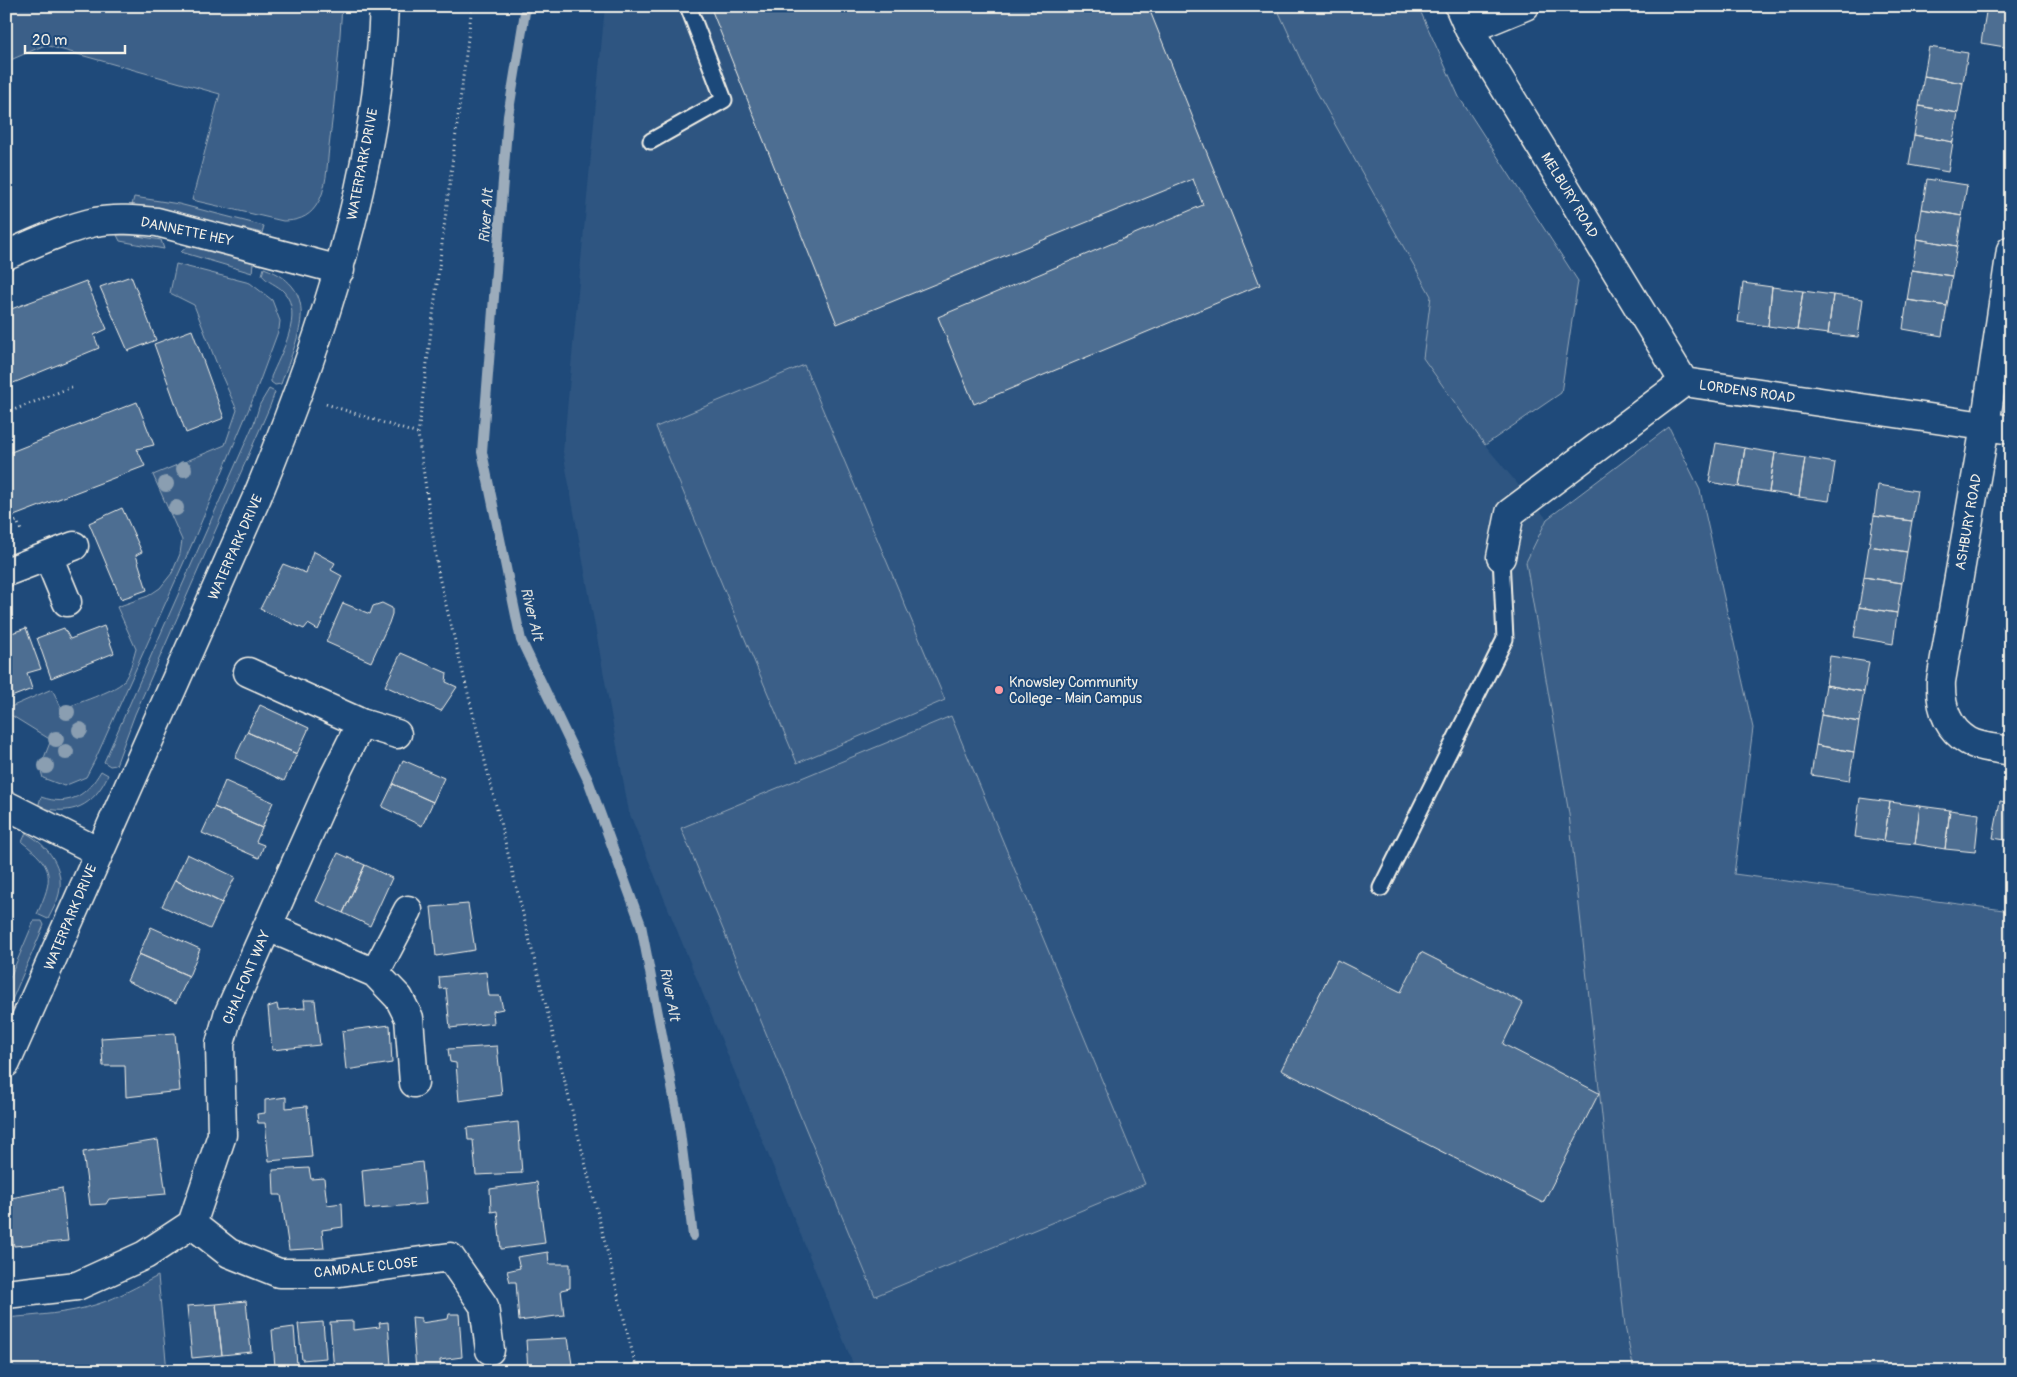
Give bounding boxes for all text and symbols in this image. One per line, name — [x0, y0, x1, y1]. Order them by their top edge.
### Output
scale bar — [25, 22, 125, 54]
text: 20 m — [32, 31, 67, 50]
street label: WATERPARK DRIVE — [343, 107, 382, 221]
street label: MELBURY ROAD — [1537, 149, 1602, 241]
water label: River Alt — [475, 187, 498, 244]
street label: DANNETTE HEY — [139, 213, 235, 250]
street label: LORDENS ROAD — [1698, 376, 1796, 407]
street label: ASHBURY ROAD — [1952, 472, 1985, 572]
street label: WATERPARK DRIVE — [205, 492, 266, 603]
water label: River Alt — [516, 586, 548, 644]
place label: Knowsley Community College - Main Campus — [1009, 674, 1143, 707]
marker: Knowsley Community College - Main Campus — [993, 684, 1005, 696]
street label: WATERPARK DRIVE — [40, 862, 100, 973]
street label: CHALFONT WAY — [219, 928, 274, 1027]
water label: River Alt — [655, 966, 684, 1024]
street label: CAMDALE CLOSE — [313, 1254, 419, 1281]

